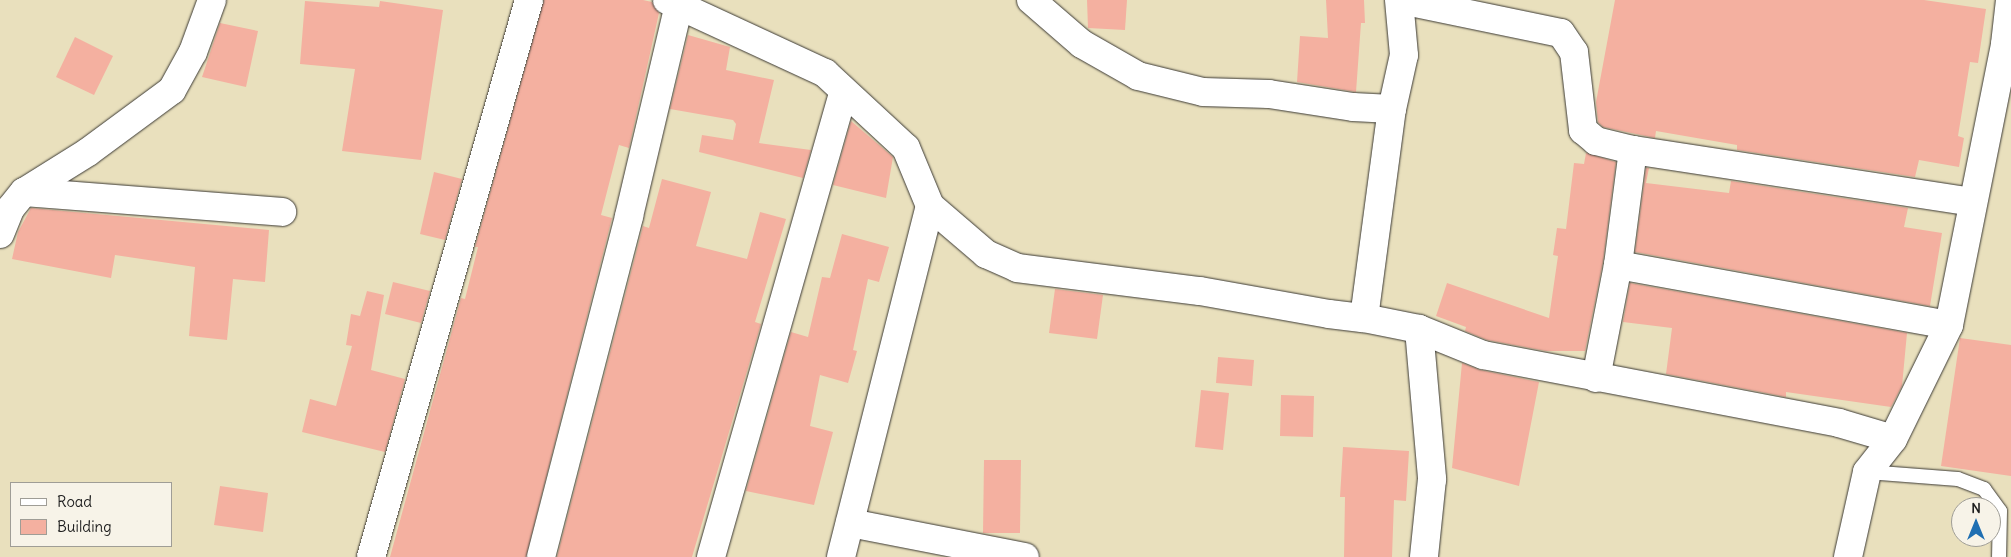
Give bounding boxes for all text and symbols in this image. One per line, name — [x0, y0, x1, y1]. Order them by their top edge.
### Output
legend — [10, 482, 172, 547]
text: Road — [57, 492, 92, 511]
north arrow — [1951, 497, 2001, 547]
text: N — [1971, 499, 1981, 517]
text: Building — [57, 517, 112, 536]

